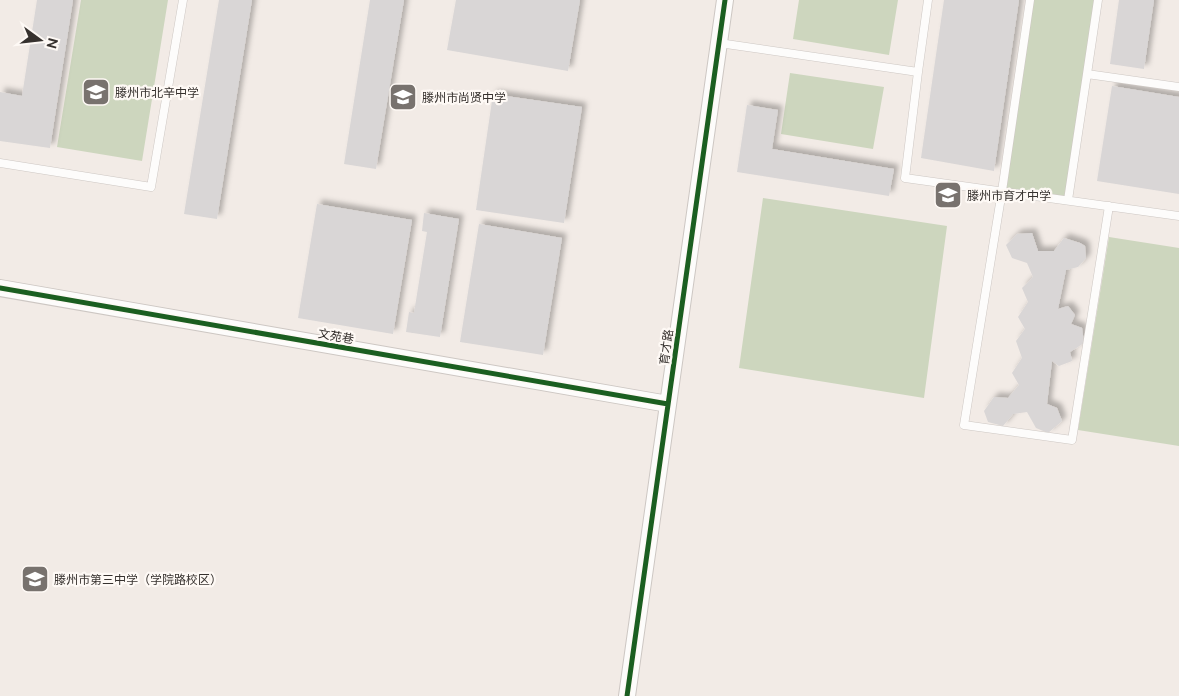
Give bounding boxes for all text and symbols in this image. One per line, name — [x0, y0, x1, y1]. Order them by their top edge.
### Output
north arrow — [15, 15, 65, 65]
text: N — [43, 36, 62, 50]
school or university icon: 滕州市北辛中学 — [81, 77, 111, 107]
school or university icon: 滕州市尚贤中学 — [388, 82, 418, 112]
place label: 滕州市北辛中学 — [115, 86, 199, 99]
place label: 滕州市尚贤中学 — [422, 91, 506, 104]
school or university icon: 滕州市育才中学 — [933, 180, 963, 210]
place label: 滕州市育才中学 — [967, 189, 1051, 202]
street label: 文苑巷 — [317, 326, 355, 346]
street label: 育才路 — [657, 328, 675, 366]
school or university icon: 滕州市第三中学（学院路校区） — [20, 564, 50, 594]
place label: 滕州市第三中学（学院路校区） — [54, 573, 222, 586]

